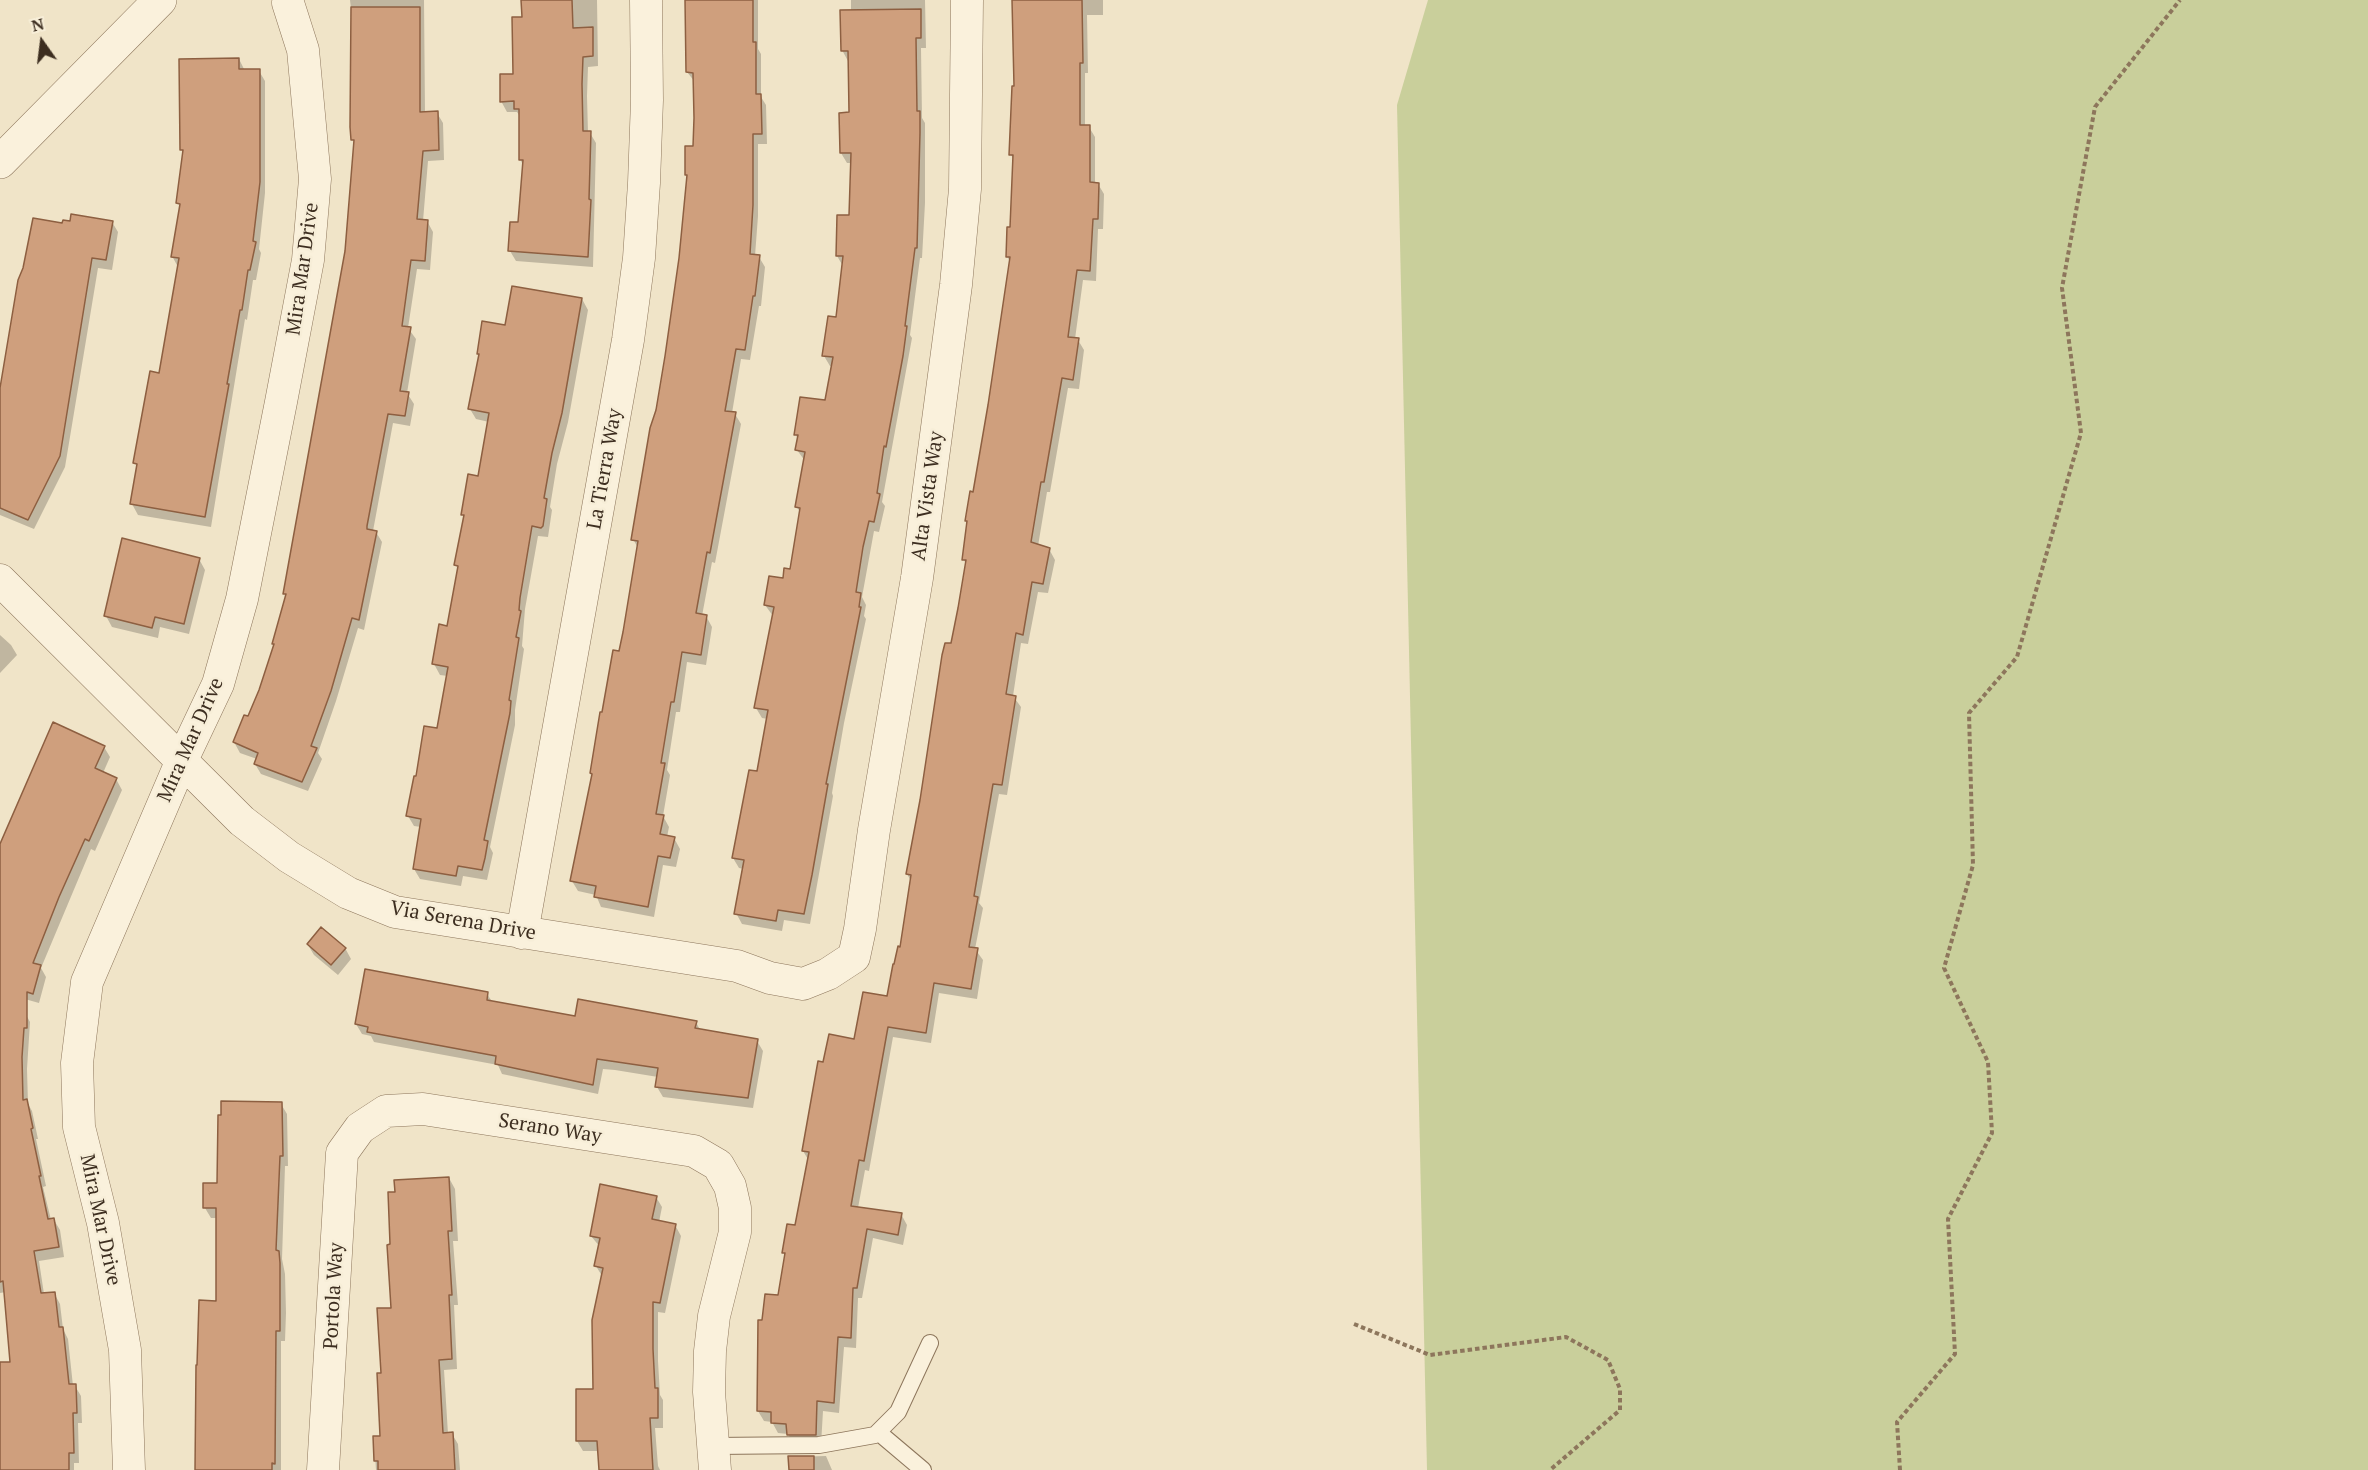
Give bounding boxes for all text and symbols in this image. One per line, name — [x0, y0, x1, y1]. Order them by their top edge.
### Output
north arrow — [12, 12, 72, 72]
text: N — [29, 12, 46, 37]
street label: Mira Mar Drive — [282, 201, 324, 337]
street label: La Tierra Way — [583, 407, 627, 531]
street label: Alta Vista Way — [907, 430, 949, 562]
street label: Mira Mar Drive — [153, 674, 229, 806]
street label: Via Serena Drive — [388, 896, 538, 946]
street label: Serano Way — [497, 1109, 603, 1149]
street label: Mira Mar Drive — [74, 1152, 126, 1288]
street label: Portola Way — [319, 1242, 349, 1350]

